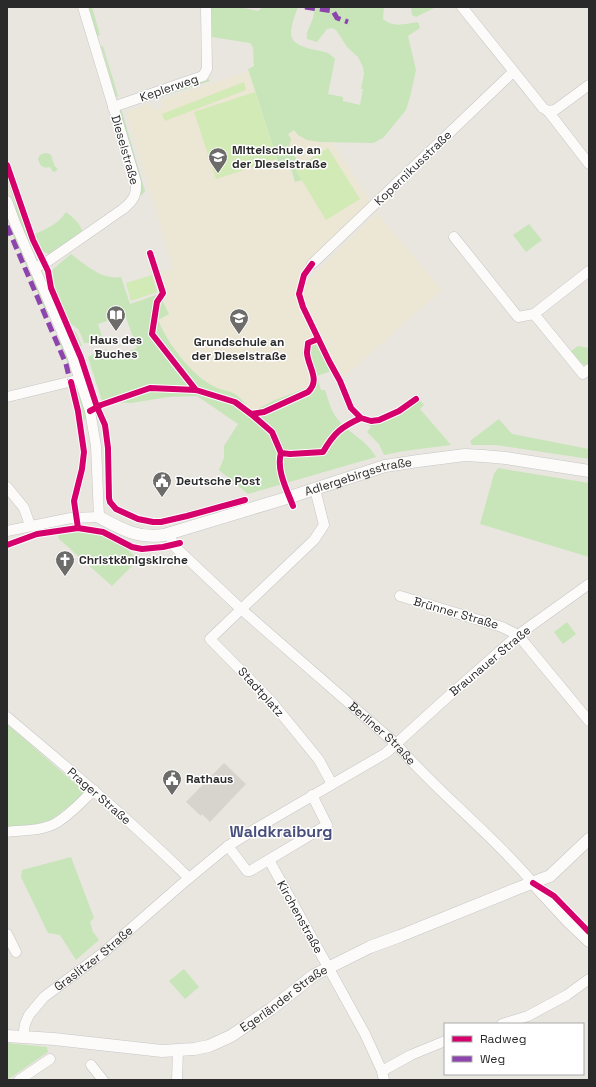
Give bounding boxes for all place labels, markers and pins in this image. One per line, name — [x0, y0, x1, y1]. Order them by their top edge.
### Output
place label: Mittelschule an der Dieselstraße — [232, 142, 327, 172]
school or university icon: Mittelschule an der Dieselstraße — [207, 146, 229, 174]
library icon: Haus des Buches — [105, 304, 127, 332]
school or university icon: Grundschule an der Dieselstraße — [228, 307, 250, 335]
place label: Haus des Buches — [90, 332, 142, 362]
place label: Grundschule an der Dieselstraße — [192, 334, 286, 364]
public building icon: Deutsche Post — [151, 470, 173, 498]
place label: Deutsche Post — [176, 473, 261, 489]
church icon: Christkönigskirche — [54, 549, 76, 577]
place label: Christkönigskirche — [79, 552, 188, 568]
public building icon: Rathaus — [161, 768, 183, 796]
place label: Rathaus — [186, 771, 233, 787]

